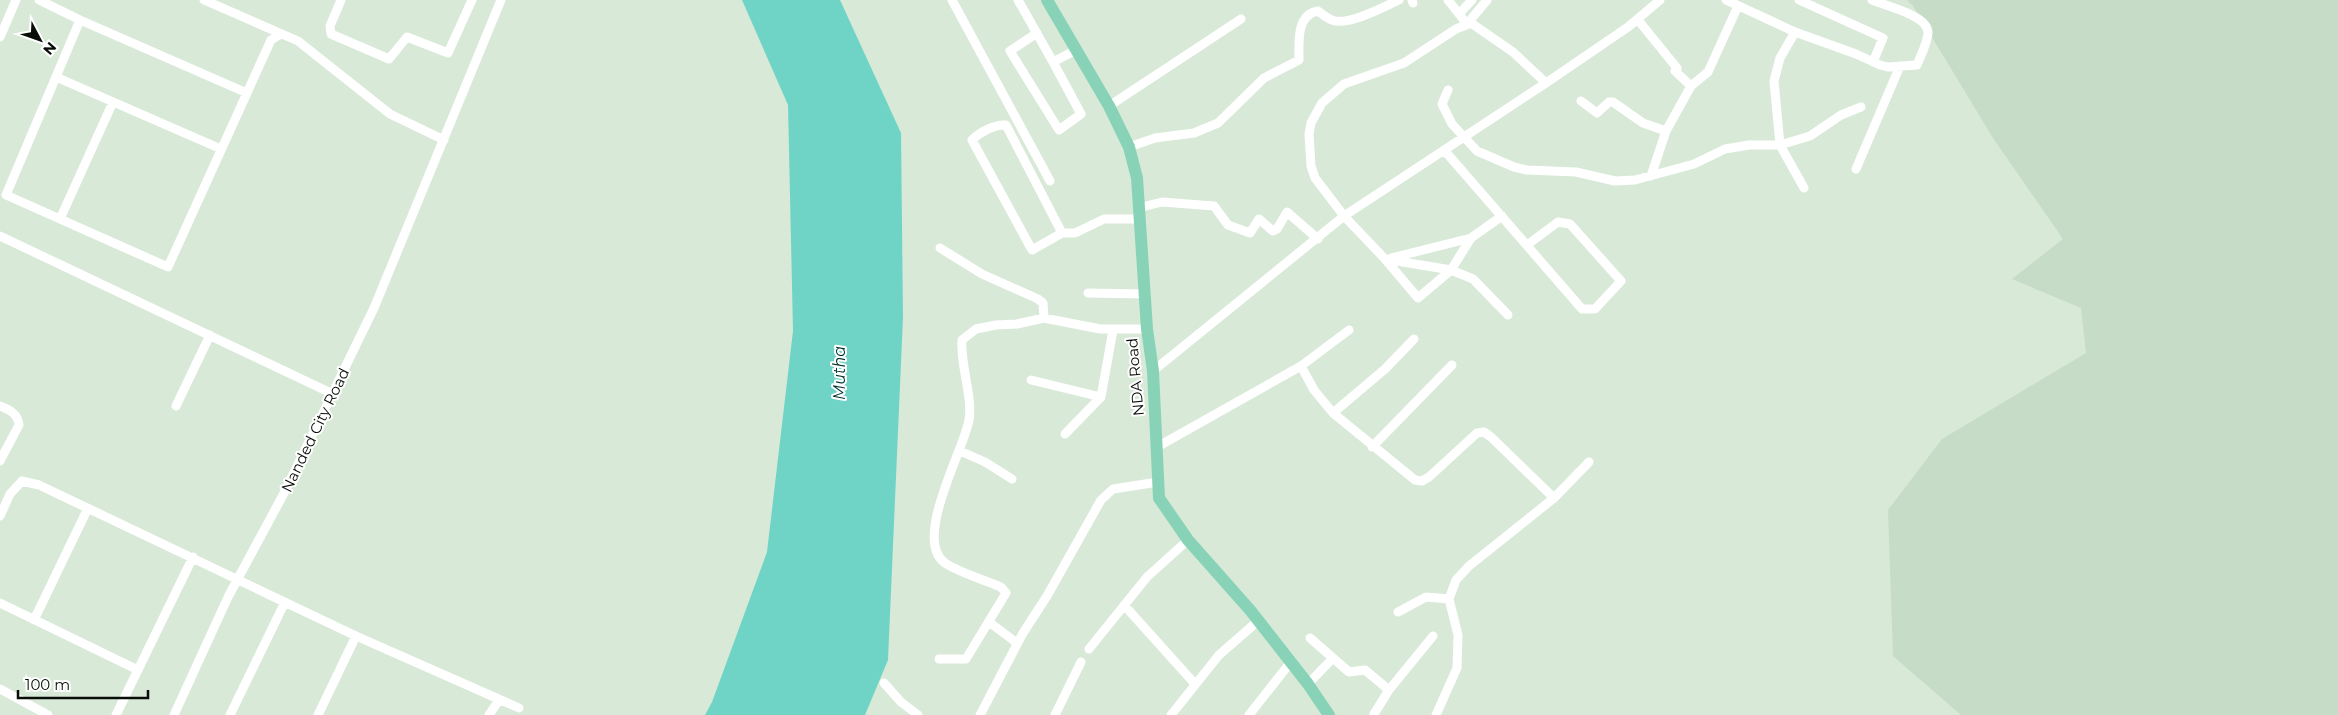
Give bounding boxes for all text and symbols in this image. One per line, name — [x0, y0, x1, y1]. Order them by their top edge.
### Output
north arrow — [15, 15, 65, 65]
text: N — [39, 38, 60, 59]
street label: NDA Road — [1122, 337, 1148, 417]
water label: Mutha — [830, 346, 849, 400]
street label: Nanded City Road — [277, 365, 353, 495]
scale bar — [18, 668, 148, 700]
text: 100 m — [25, 675, 70, 694]

